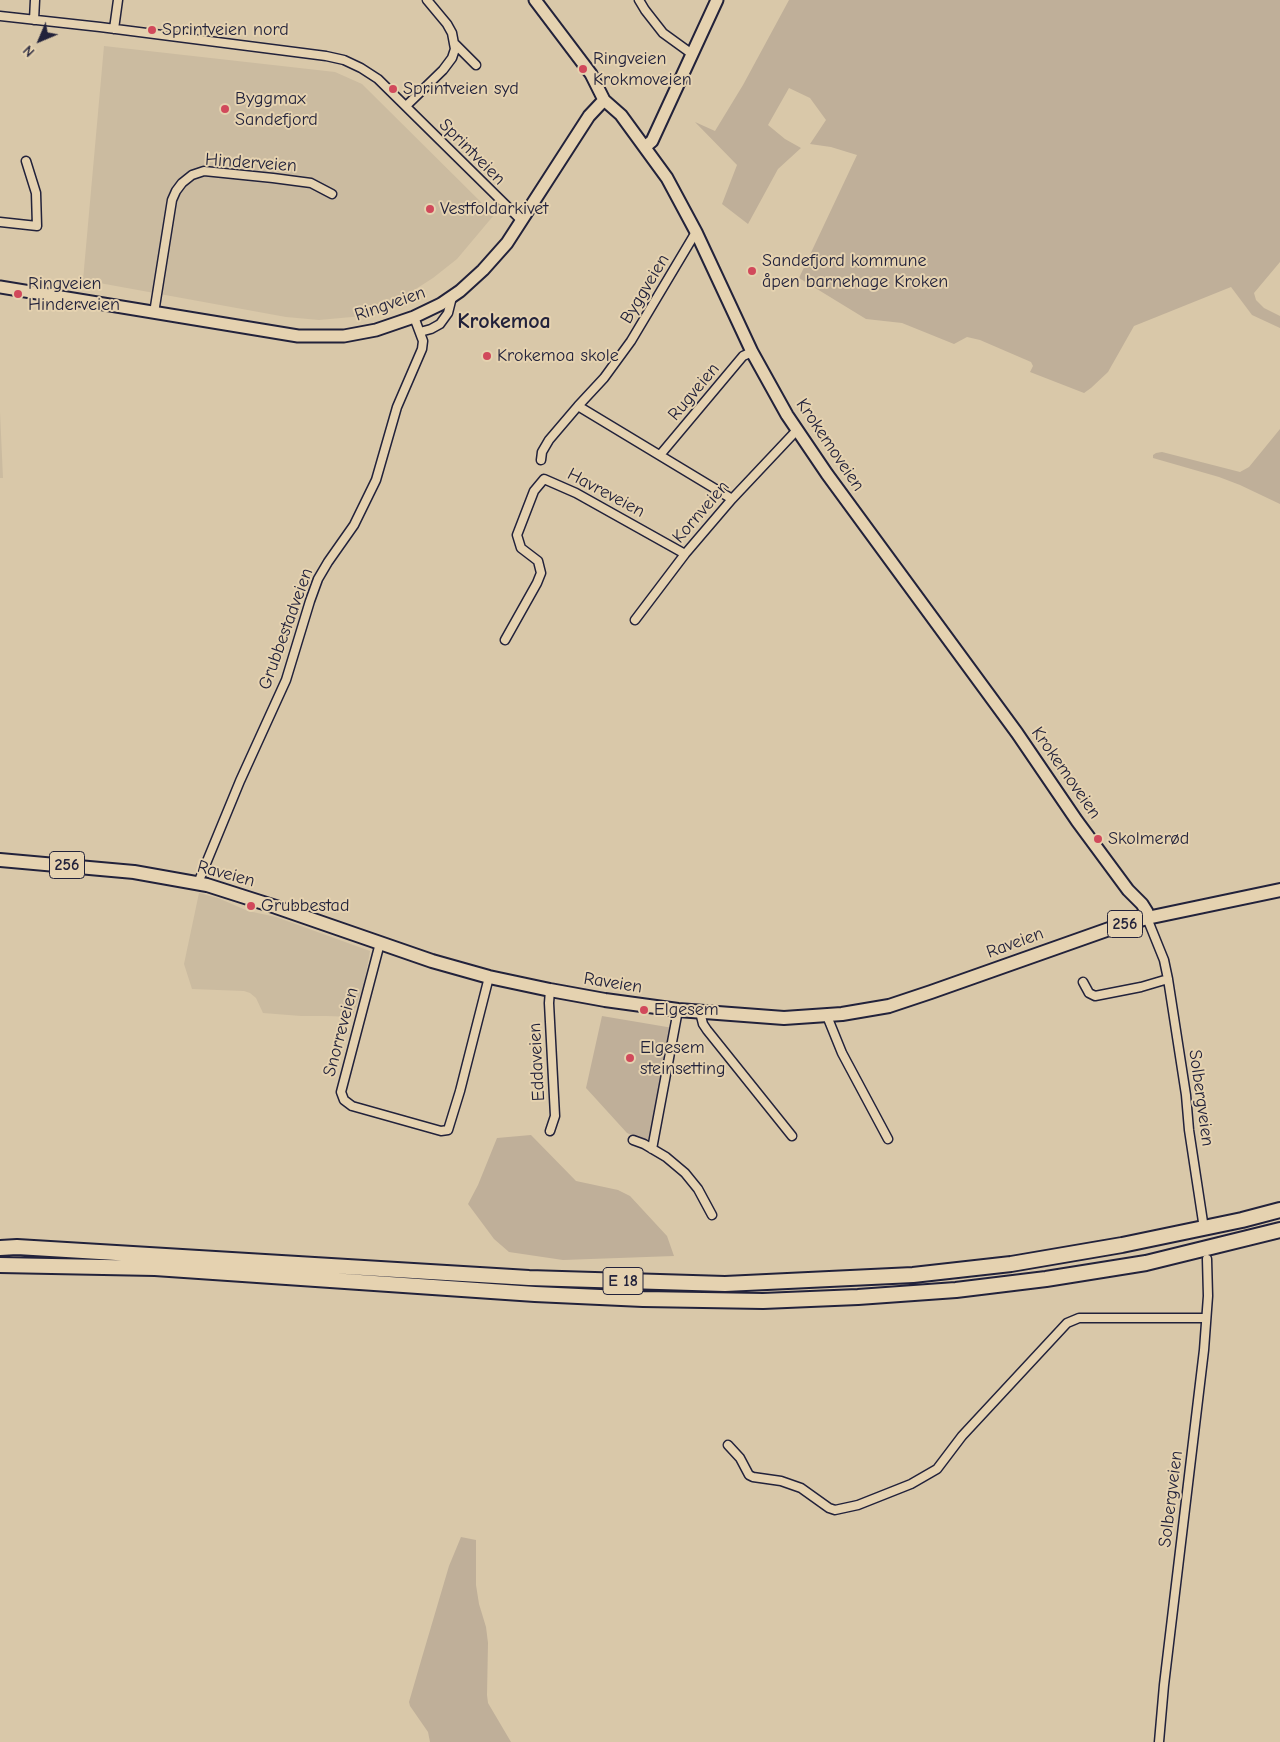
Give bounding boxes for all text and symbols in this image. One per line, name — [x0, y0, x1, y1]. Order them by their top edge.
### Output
north arrow — [15, 15, 65, 65]
place label: Sprintveien nord — [162, 19, 289, 41]
marker: Sprintveien nord — [146, 24, 158, 36]
text: N — [20, 42, 38, 60]
place label: Ringveien Krokmoveien — [593, 48, 692, 90]
marker: Ringveien Krokmoveien — [577, 63, 589, 75]
place label: Sprintveien syd — [403, 78, 519, 100]
marker: Sprintveien syd — [387, 83, 399, 95]
place label: Byggmax Sandefjord — [235, 88, 318, 130]
marker: Byggmax Sandefjord — [219, 103, 231, 115]
street label: Sprintveien — [434, 114, 510, 190]
street label: Hinderveien — [204, 149, 298, 177]
place label: Vestfoldarkivet — [440, 198, 548, 220]
marker: Vestfoldarkivet — [424, 203, 436, 215]
street label: Byggveien — [616, 250, 674, 328]
place label: Sandefjord kommune åpen barnehage Kroken — [762, 250, 948, 292]
marker: Sandefjord kommune åpen barnehage Kroken — [746, 265, 758, 277]
place label: Ringveien Hinderveien — [28, 273, 120, 316]
street label: Ringveien — [352, 282, 428, 326]
marker: Ringveien Hinderveien — [12, 288, 24, 300]
district label: Krokemoa — [457, 309, 551, 335]
place label: Krokemoa skole — [497, 345, 619, 367]
marker: Krokemoa skole — [481, 350, 493, 362]
street label: Rugveien — [664, 359, 724, 425]
street label: Krokemoveien — [791, 395, 869, 495]
street label: Havreveien — [563, 464, 649, 522]
street label: Kornveien — [668, 476, 734, 548]
street label: Grubbestadveien — [254, 565, 318, 693]
street label: Krokemoveien — [1026, 723, 1106, 823]
place label: Skolmerød — [1108, 828, 1189, 850]
marker: Skolmerød — [1092, 833, 1104, 845]
road number: 256 — [50, 852, 84, 878]
street label: Raveien — [195, 856, 257, 892]
place label: Grubbestad — [261, 895, 349, 917]
marker: Grubbestad — [245, 900, 257, 912]
road number: 256 — [1108, 911, 1142, 938]
street label: Raveien — [984, 923, 1046, 963]
street label: Raveien — [582, 968, 644, 998]
street label: Snorreveien — [319, 985, 363, 1079]
place label: Elgesem — [654, 999, 719, 1021]
marker: Elgesem — [638, 1004, 650, 1016]
street label: Eddaveien — [524, 1022, 550, 1102]
place label: Elgesem steinsetting — [640, 1037, 725, 1080]
street label: Solbergveien — [1184, 1048, 1218, 1148]
marker: Elgesem steinsetting — [624, 1052, 636, 1064]
road number: E 18 — [603, 1268, 643, 1294]
street label: Solbergveien — [1154, 1449, 1188, 1549]

